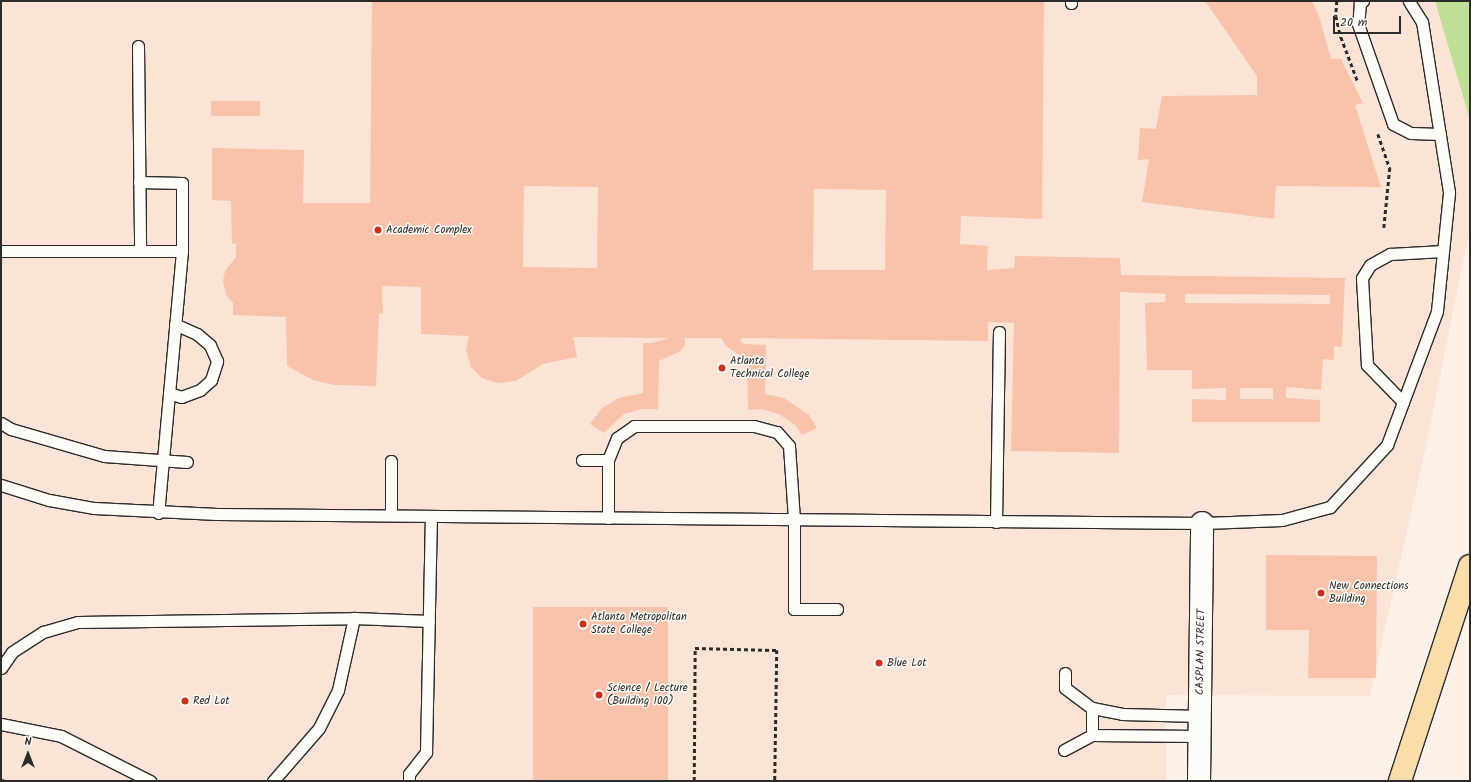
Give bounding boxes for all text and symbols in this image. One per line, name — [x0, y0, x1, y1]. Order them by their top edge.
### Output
scale bar — [1335, 8, 1403, 34]
text: 20 m — [1340, 13, 1367, 32]
place label: Academic Complex — [386, 223, 472, 237]
marker: Academic Complex — [373, 225, 383, 235]
place label: Atlanta Technical College — [730, 355, 809, 381]
marker: Atlanta Technical College — [717, 363, 727, 373]
place label: New Connections Building — [1329, 580, 1409, 606]
marker: New Connections Building — [1316, 588, 1326, 598]
street label: CASPLAN STREET — [1194, 609, 1208, 695]
place label: Atlanta Metropolitan State College — [591, 611, 687, 637]
marker: Atlanta Metropolitan State College — [578, 619, 588, 629]
place label: Blue Lot — [887, 656, 927, 670]
marker: Blue Lot — [874, 658, 884, 668]
place label: Science / Lecture (Building 100) — [607, 682, 688, 708]
marker: Science / Lecture (Building 100) — [594, 690, 604, 700]
place label: Red Lot — [193, 694, 230, 708]
marker: Red Lot — [180, 696, 190, 706]
text: N — [25, 733, 31, 751]
north arrow — [8, 734, 48, 774]

